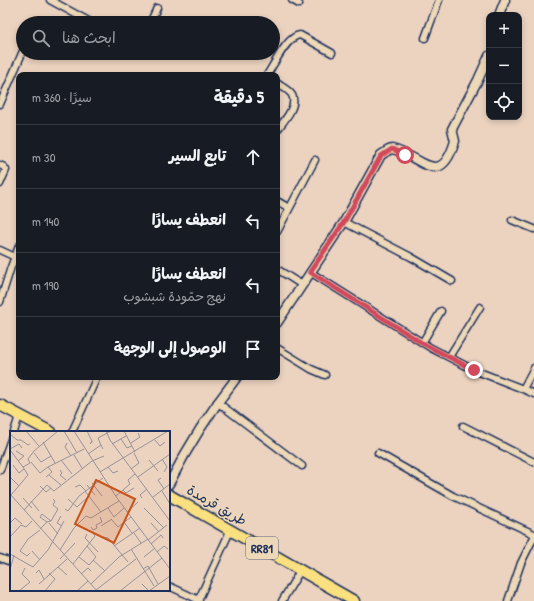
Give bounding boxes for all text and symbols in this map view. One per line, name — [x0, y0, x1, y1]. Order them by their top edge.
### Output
map controls — [486, 12, 522, 120]
button: + — [486, 12, 522, 48]
search box — [16, 16, 280, 60]
icon: search — [30, 27, 52, 49]
text: ابحث هنا — [62, 27, 116, 48]
button: − — [486, 48, 522, 84]
button: locate — [486, 84, 522, 120]
text: 5 دقيقة — [214, 85, 264, 108]
text: سيرًا · 360 m — [32, 88, 92, 106]
text: تابع السير — [169, 145, 226, 166]
icon: ahead — [242, 146, 264, 168]
route start — [396, 146, 414, 164]
text: 30 m — [32, 148, 56, 166]
text: انعطف يسارًا — [152, 209, 226, 230]
icon: left — [242, 210, 264, 232]
text: 140 m — [32, 212, 59, 230]
text: انعطف يسارًا — [152, 263, 226, 284]
icon: left — [242, 274, 264, 296]
text: 190 m — [32, 276, 59, 294]
text: نهج حمّودة شبشوب — [123, 287, 226, 305]
text: الوصول إلى الوجهة — [114, 337, 226, 358]
icon: arrive — [242, 338, 264, 360]
route end — [465, 361, 483, 379]
inset map — [10, 431, 170, 591]
street label: طريق قرمدة — [184, 480, 251, 529]
road number: RR81 — [246, 537, 278, 559]

